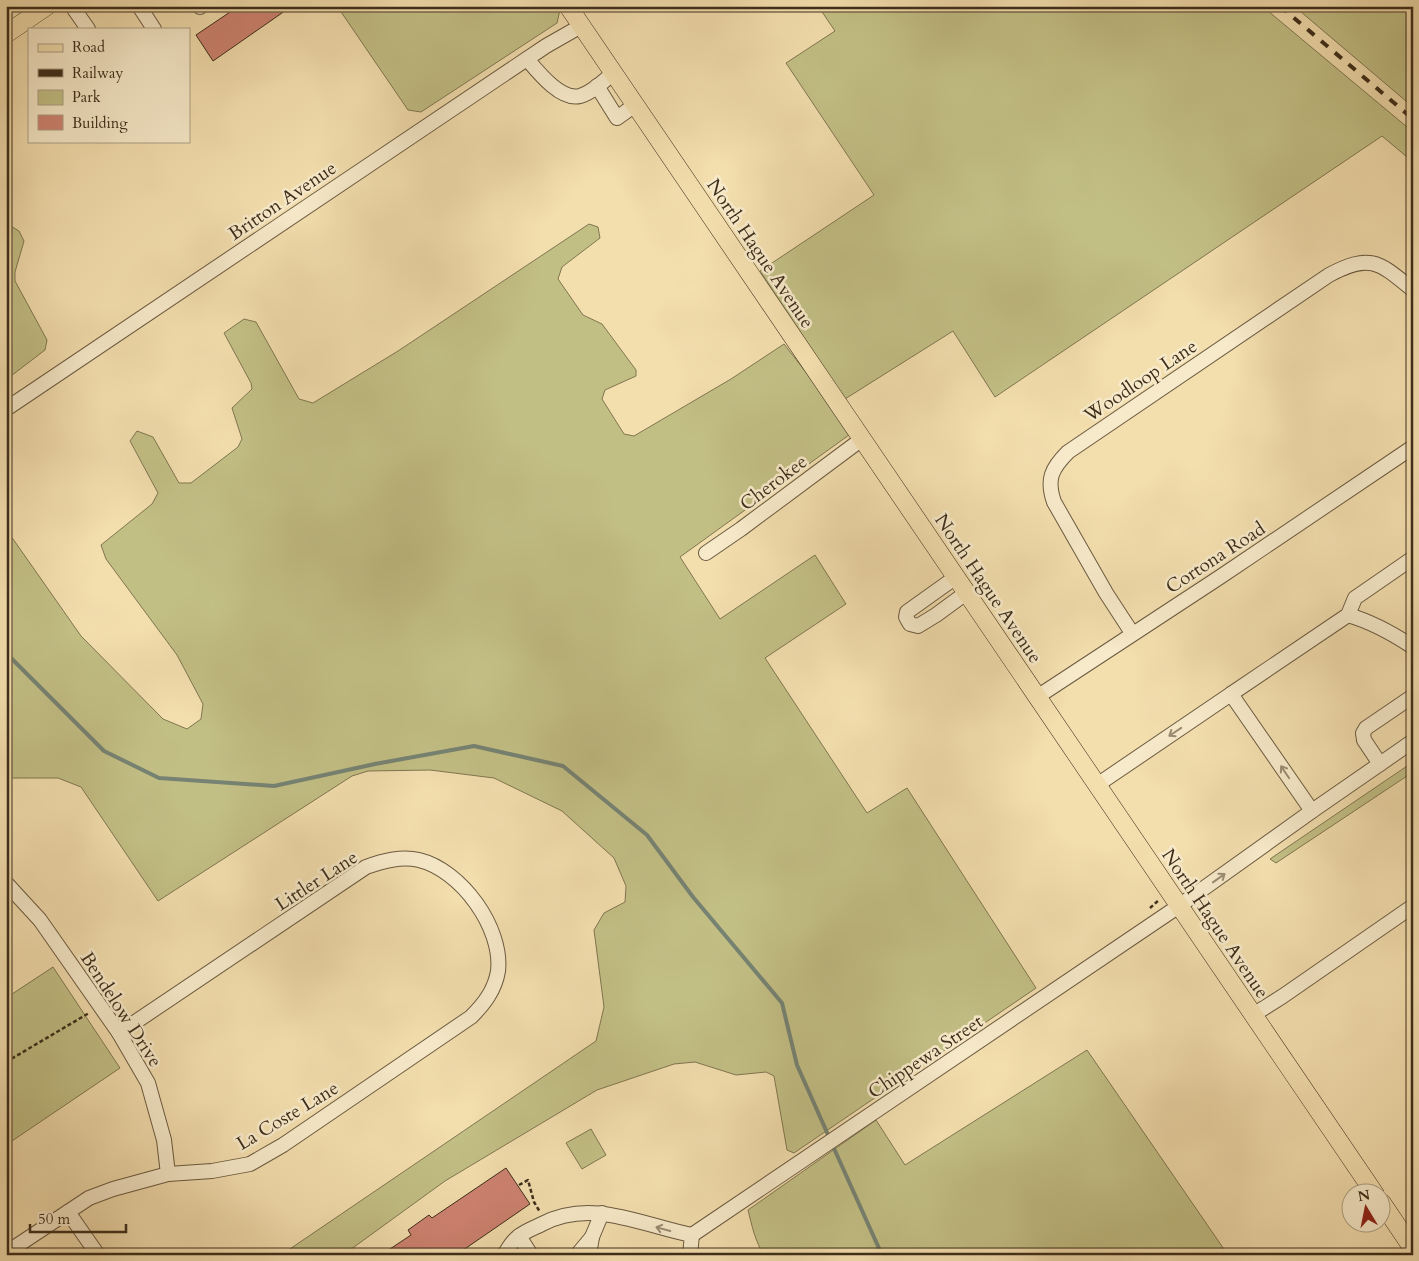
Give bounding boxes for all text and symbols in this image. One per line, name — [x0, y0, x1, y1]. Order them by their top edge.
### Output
legend — [28, 28, 190, 142]
text: Road — [72, 37, 105, 57]
text: Railway — [72, 63, 123, 83]
text: Park — [72, 87, 101, 107]
text: Building — [72, 113, 128, 133]
street label: Britton Avenue — [223, 155, 342, 247]
street label: North Hague Avenue — [700, 174, 820, 334]
street label: Woodloop Lane — [1078, 333, 1202, 429]
street label: Cherokee — [735, 449, 813, 517]
street label: North Hague Avenue — [928, 509, 1048, 669]
street label: Cortona Road — [1161, 516, 1270, 600]
one-way arrow — [1168, 727, 1182, 737]
one-way arrow — [1279, 765, 1289, 779]
street label: Littler Lane — [270, 844, 363, 917]
street label: North Hague Avenue — [1155, 844, 1275, 1004]
one-way arrow — [1212, 873, 1226, 883]
street label: Bendelow Drive — [74, 947, 168, 1072]
street label: Chippewa Street — [863, 1009, 988, 1105]
street label: La Coste Lane — [232, 1075, 343, 1157]
north arrow — [1342, 1184, 1392, 1234]
text: N — [1356, 1185, 1371, 1206]
scale bar — [30, 1201, 126, 1233]
text: 50 m — [38, 1209, 70, 1229]
one-way arrow — [656, 1224, 672, 1233]

